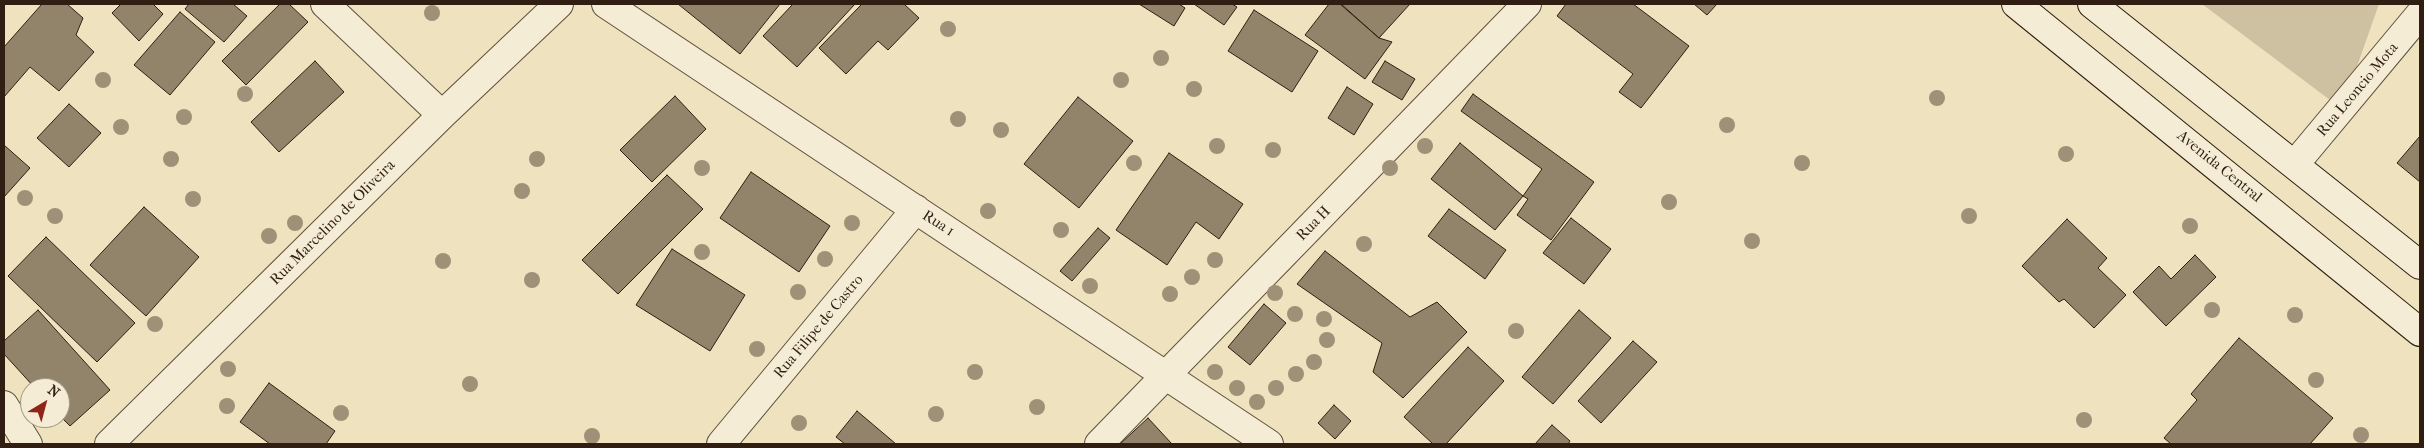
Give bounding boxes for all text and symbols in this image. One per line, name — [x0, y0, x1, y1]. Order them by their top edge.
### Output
street label: Rua Leoncio Mota — [2313, 39, 2403, 141]
street label: Avenida Central — [2173, 127, 2265, 207]
street label: Rua Marcelino de Oliveira — [267, 157, 399, 289]
street label: Rua H — [1293, 203, 1335, 245]
street label: Rua 1 — [919, 207, 957, 241]
street label: Rua Filipe de Castro — [770, 272, 868, 382]
north arrow — [20, 378, 70, 428]
text: N — [44, 381, 63, 401]

